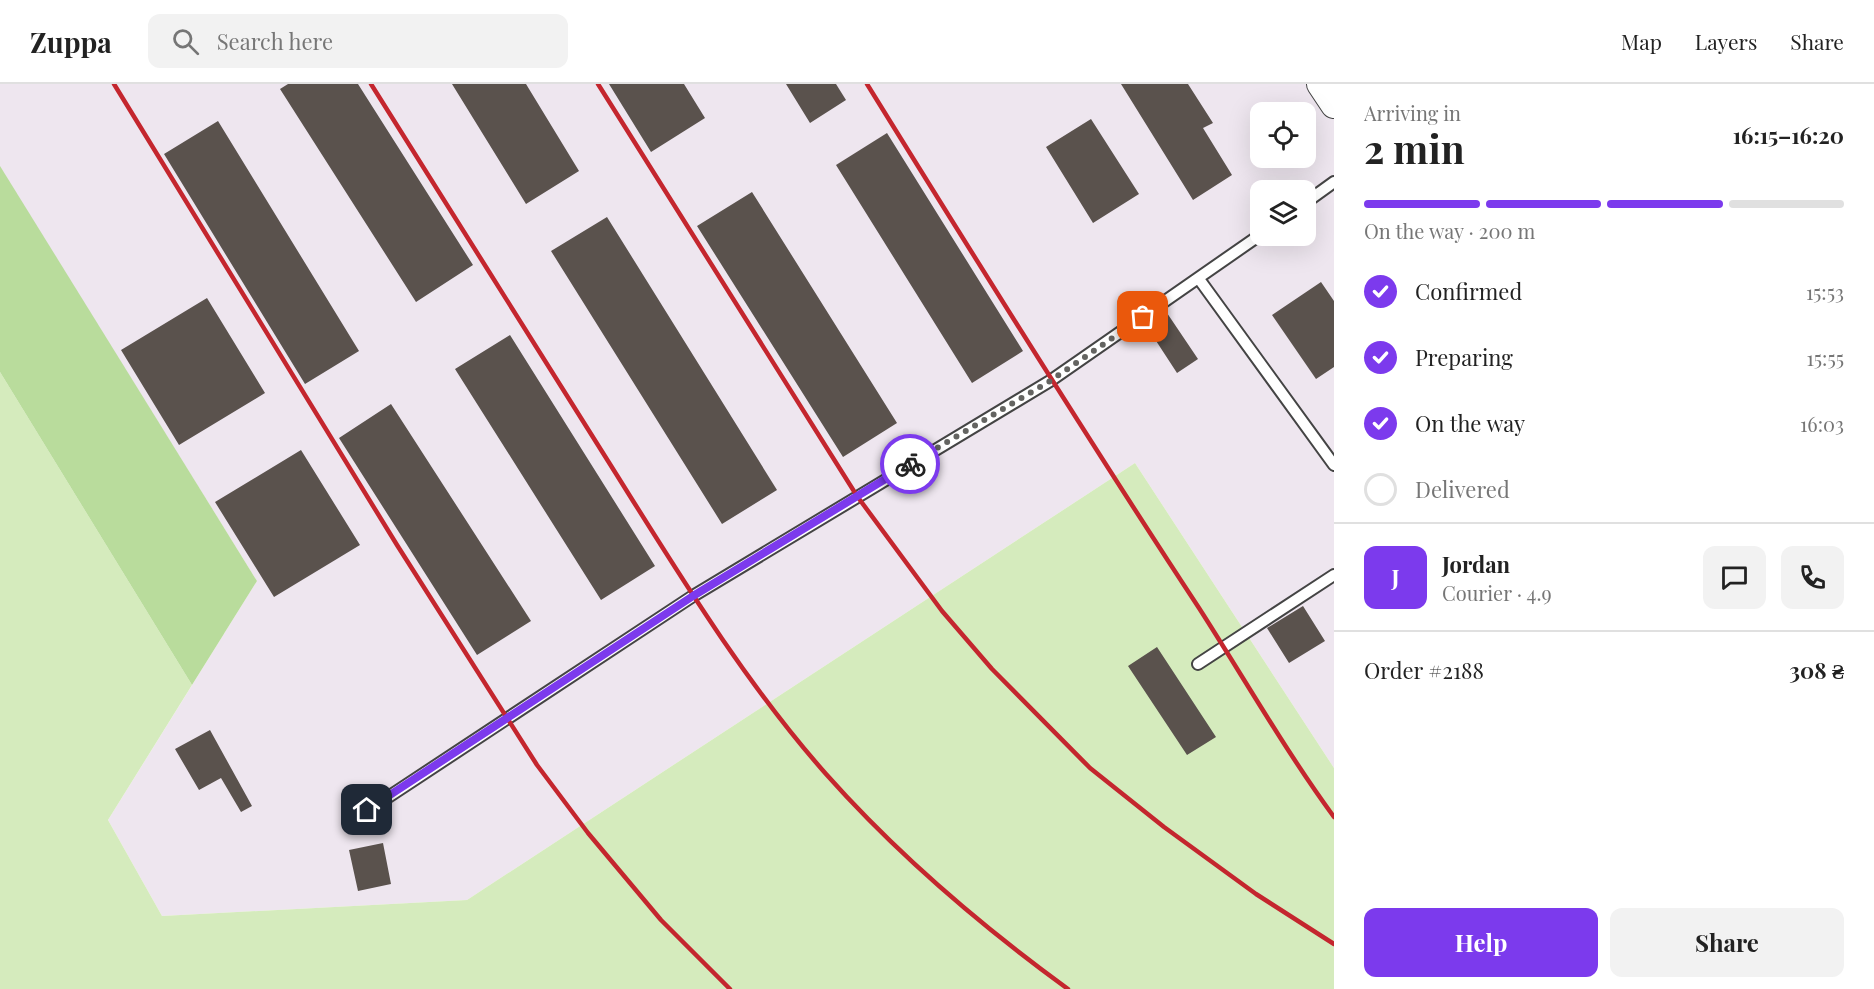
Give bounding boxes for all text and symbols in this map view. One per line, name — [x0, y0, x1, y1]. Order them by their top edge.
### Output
search box — [148, 14, 568, 68]
text: Zuppa — [30, 23, 112, 60]
icon: search — [169, 25, 202, 58]
text: Search here — [217, 26, 333, 56]
text: Map — [1621, 27, 1662, 55]
text: Layers — [1695, 27, 1757, 55]
text: Share — [1790, 27, 1844, 55]
text: Arriving in — [1364, 99, 1461, 126]
map controls — [1250, 102, 1316, 246]
button: locate — [1250, 102, 1316, 168]
text: 16:15–16:20 — [1733, 120, 1844, 150]
text: 2 min — [1364, 122, 1465, 174]
button: layers — [1250, 180, 1316, 246]
text: On the way · 200 m — [1364, 217, 1535, 244]
icon: check — [1364, 275, 1397, 308]
text: Confirmed — [1415, 276, 1522, 306]
text: 15:53 — [1806, 278, 1844, 305]
pin — [1117, 291, 1168, 342]
icon: bag — [1126, 300, 1159, 333]
icon: check — [1364, 341, 1397, 374]
text: Preparing — [1415, 342, 1513, 372]
text: 15:55 — [1807, 344, 1844, 371]
icon: check — [1364, 407, 1397, 440]
text: On the way — [1415, 408, 1525, 438]
text: 16:03 — [1800, 410, 1844, 437]
courier — [880, 434, 940, 494]
icon: bike — [894, 448, 927, 481]
text: Delivered — [1415, 474, 1510, 504]
button: chat — [1703, 546, 1766, 609]
button: phone — [1781, 546, 1844, 609]
text: Jordan — [1442, 549, 1510, 579]
text: J — [1391, 562, 1400, 592]
text: Courier · 4.9 — [1442, 579, 1552, 606]
text: Order #2188 — [1364, 655, 1484, 685]
text: 308 ₴ — [1789, 655, 1844, 685]
pin — [341, 784, 392, 835]
icon: home — [350, 793, 383, 826]
button: Help — [1364, 908, 1598, 977]
button: Share — [1610, 908, 1844, 977]

